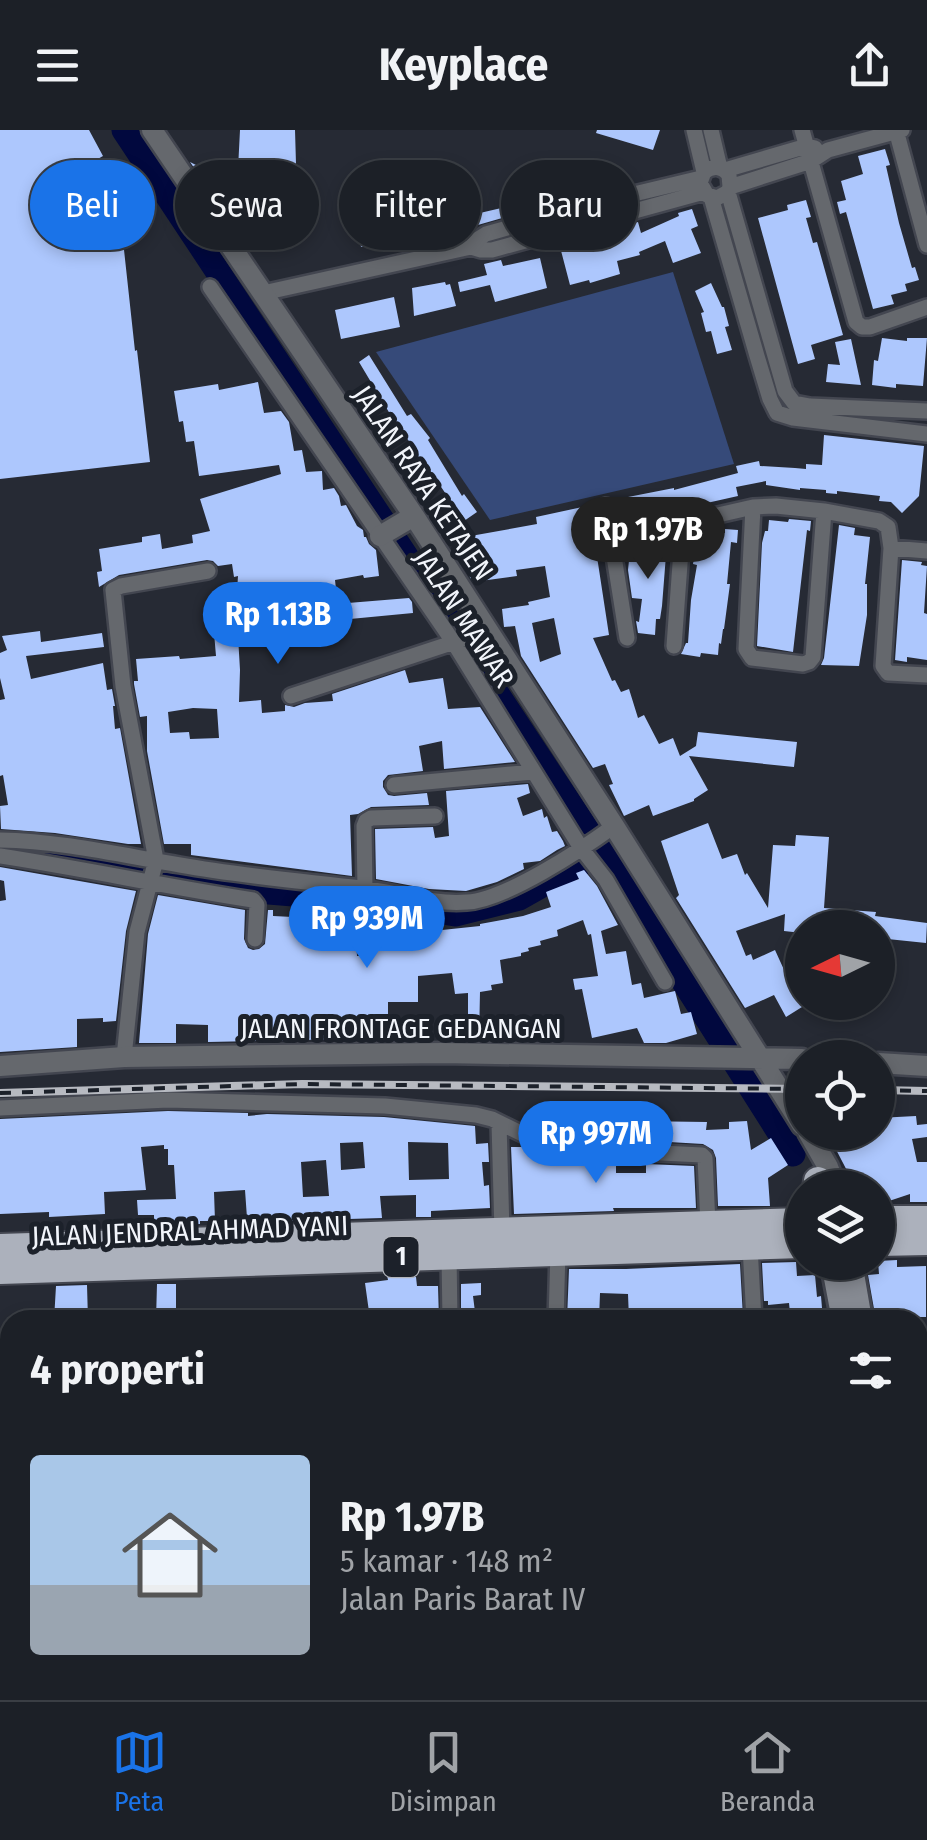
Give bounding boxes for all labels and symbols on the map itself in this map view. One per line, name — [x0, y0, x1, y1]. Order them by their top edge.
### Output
street label: JALAN RAYA KETAJEN — [346, 379, 500, 587]
pin: Rp 1.97B — [545, 497, 751, 582]
street label: JALAN MAWAR — [407, 542, 521, 694]
pin: Rp 1.13B — [175, 582, 381, 667]
pin: Rp 939M — [275, 886, 459, 971]
north arrow — [785, 910, 895, 1020]
street label: JALAN FRONTAGE GEDANGAN — [240, 1012, 562, 1045]
pin: Rp 997M — [504, 1101, 688, 1186]
street label: JALAN JENDRAL AHMAD YANI — [31, 1209, 349, 1253]
road number: 1 — [384, 1237, 418, 1277]

